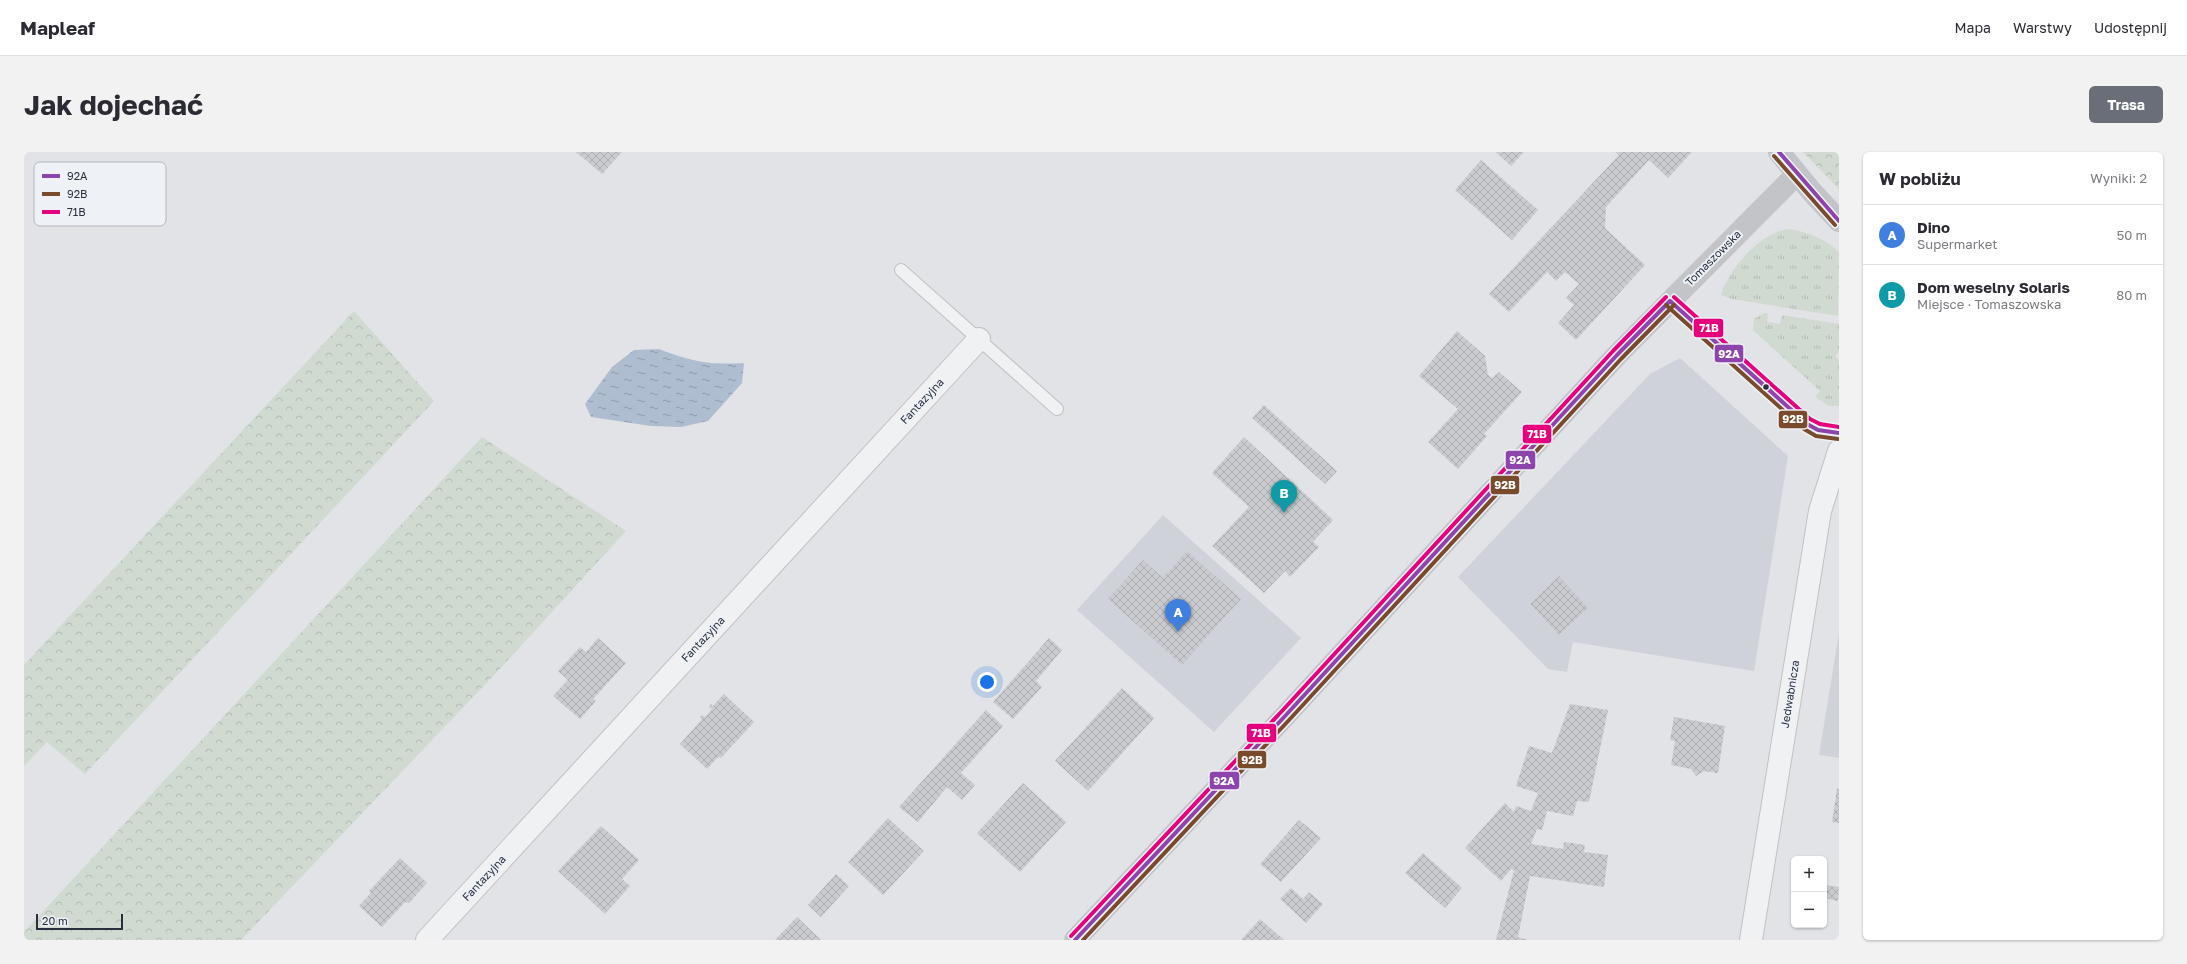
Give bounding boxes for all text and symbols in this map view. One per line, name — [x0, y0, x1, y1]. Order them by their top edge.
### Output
text: Mapleaf — [20, 16, 95, 39]
text: Mapa — [1955, 19, 1991, 36]
text: Warstwy — [2013, 19, 2072, 36]
text: Udostępnij — [2094, 19, 2167, 36]
button: Trasa — [2089, 86, 2163, 123]
text: Jak dojechać — [24, 88, 203, 121]
legend — [34, 162, 166, 226]
text: W pobliżu — [1879, 168, 1961, 189]
text: 92A — [67, 169, 88, 182]
text: Wyniki: 2 — [2090, 170, 2147, 186]
text: 92B — [67, 187, 87, 200]
text: 71B — [67, 205, 86, 218]
text: Dino — [1917, 218, 1950, 236]
street label: Tomaszowska — [1682, 227, 1743, 288]
text: A — [1887, 227, 1897, 243]
text: 50 m — [2117, 227, 2147, 243]
text: Supermarket — [1917, 236, 1998, 252]
text: Dom weselny Solaris — [1917, 278, 2070, 296]
text: B — [1887, 287, 1897, 303]
text: 80 m — [2116, 287, 2147, 303]
text: Miejsce · Tomaszowska — [1917, 296, 2061, 312]
line badge: 71B — [1693, 318, 1724, 338]
text: 71B — [1699, 321, 1719, 334]
line badge: 92A — [1714, 344, 1744, 363]
text: 92A — [1718, 347, 1740, 360]
street label: Fantazyjna — [897, 375, 946, 426]
unlabelled marker — [1761, 382, 1771, 392]
line badge: 92B — [1778, 410, 1808, 429]
text: 92B — [1782, 412, 1804, 425]
line badge: 71B — [1522, 424, 1552, 444]
text: 71B — [1527, 427, 1547, 440]
line badge: 92A — [1505, 450, 1536, 470]
text: 92A — [1509, 453, 1531, 466]
line badge: 92B — [1490, 475, 1520, 495]
text: 92B — [1494, 478, 1516, 491]
pin: B — [1271, 480, 1297, 513]
pin: A — [1165, 599, 1191, 632]
street label: Fantazyjna — [678, 613, 727, 664]
street label: Jedwabnicza — [1778, 659, 1801, 729]
your location — [977, 672, 997, 692]
line badge: 71B — [1246, 723, 1277, 743]
text: 71B — [1251, 726, 1271, 739]
line badge: 92B — [1237, 750, 1267, 769]
text: 92B — [1241, 753, 1263, 766]
line badge: 92A — [1209, 771, 1240, 790]
text: 92A — [1213, 774, 1235, 787]
street label: Fantazyjna — [459, 852, 508, 903]
map controls — [1791, 856, 1827, 928]
button: + — [1791, 856, 1827, 892]
button: − — [1791, 892, 1827, 928]
scale bar — [36, 912, 123, 931]
text: 20 m — [42, 914, 68, 927]

